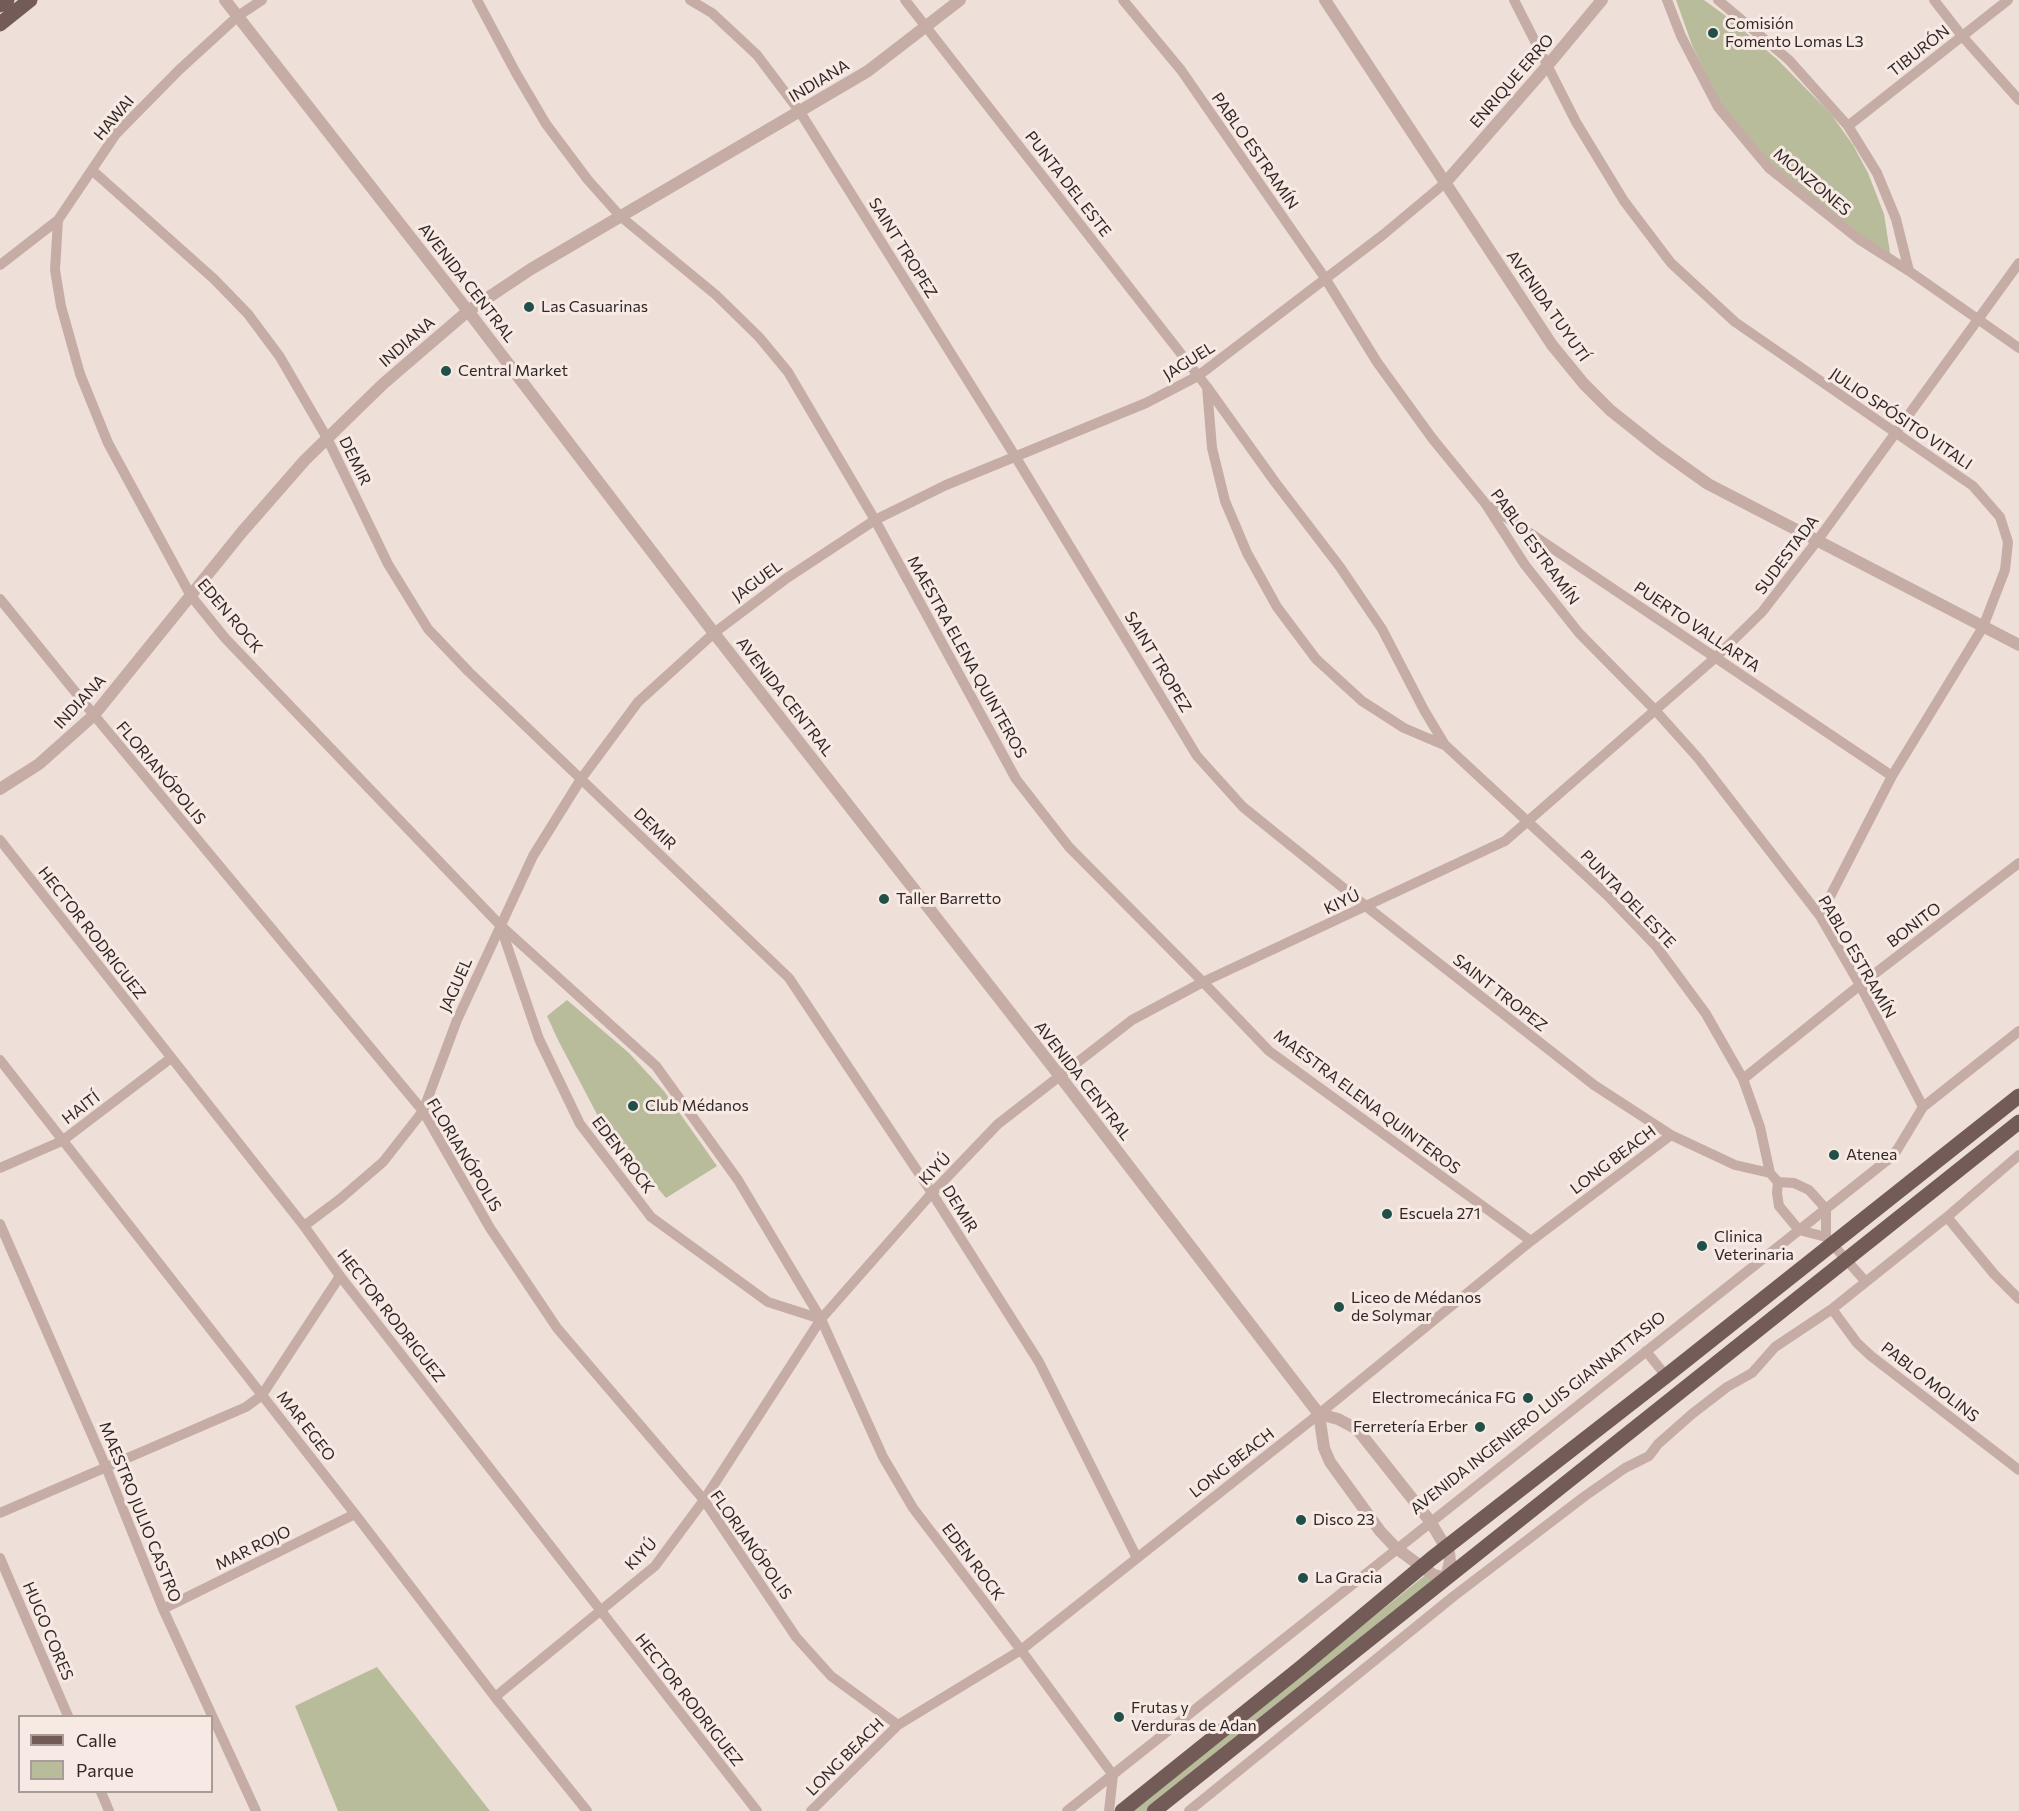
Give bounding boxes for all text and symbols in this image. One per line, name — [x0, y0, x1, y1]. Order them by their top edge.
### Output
place label: Comisión Fomento Lomas L3 — [1725, 14, 1864, 52]
street label: TIBURÓN — [1885, 21, 1953, 81]
marker: Comisión Fomento Lomas L3 — [1706, 26, 1720, 40]
street label: ENRIQUE ERRO — [1466, 30, 1558, 132]
street label: INDIANA — [785, 56, 853, 106]
street label: PABLO ESTRAMÍN — [1208, 89, 1302, 213]
street label: HAWAI — [90, 92, 138, 144]
street label: PUNTA DEL ESTE — [1021, 127, 1115, 241]
street label: MONZONES — [1770, 144, 1854, 220]
street label: SAINT TROPEZ — [865, 194, 941, 302]
street label: AVENIDA CENTRAL — [414, 220, 520, 346]
street label: AVENIDA TUYUTÍ — [1503, 247, 1593, 365]
place label: Las Casuarinas — [541, 297, 648, 317]
marker: Las Casuarinas — [522, 300, 536, 314]
street label: INDIANA — [375, 313, 439, 371]
street label: JAGUEL — [1160, 338, 1218, 384]
place label: Central Market — [458, 361, 568, 381]
marker: Central Market — [439, 364, 453, 378]
street label: JULIO SPÓSITO VITALI — [1826, 364, 1976, 474]
street label: DEMIR — [335, 434, 375, 488]
street label: PABLO ESTRAMÍN — [1487, 485, 1583, 609]
street label: SUDESTADA — [1751, 512, 1823, 598]
street label: MAESTRA ELENA QUINTEROS — [903, 552, 1031, 762]
street label: JAGUEL — [728, 556, 786, 606]
street label: EDEN ROCK — [193, 575, 267, 657]
street label: PUERTO VALLARTA — [1630, 578, 1764, 676]
street label: SAINT TROPEZ — [1120, 608, 1196, 716]
street label: AVENIDA CENTRAL — [732, 634, 838, 760]
street label: INDIANA — [50, 671, 110, 733]
street label: FLORIANÓPOLIS — [112, 718, 210, 828]
street label: DEMIR — [630, 804, 680, 854]
street label: PUNTA DEL ESTE — [1576, 846, 1680, 952]
street label: HECTOR RODRIGUEZ — [34, 863, 150, 1003]
street label: KIYÚ — [1321, 885, 1363, 919]
place label: Taller Barretto — [896, 889, 1001, 909]
marker: Taller Barretto — [877, 892, 891, 906]
street label: PABLO ESTRAMÍN — [1814, 892, 1900, 1022]
street label: BONITO — [1883, 898, 1945, 952]
street label: SAINT TROPEZ — [1449, 950, 1551, 1036]
street label: JAGUEL — [436, 955, 476, 1015]
street label: AVENIDA CENTRAL — [1030, 1018, 1136, 1144]
street label: MAESTRA ELENA QUINTEROS — [1270, 1026, 1464, 1178]
street label: HAITÍ — [58, 1088, 104, 1128]
street label: FLORIANÓPOLIS — [423, 1095, 505, 1215]
place label: Club Médanos — [645, 1096, 749, 1116]
marker: Club Médanos — [626, 1099, 640, 1113]
street label: EDEN ROCK — [588, 1113, 658, 1197]
street label: LONG BEACH — [1566, 1122, 1660, 1198]
place label: Atenea — [1846, 1145, 1897, 1165]
marker: Atenea — [1827, 1148, 1841, 1162]
street label: KIYÚ — [915, 1149, 955, 1189]
street label: DEMIR — [938, 1182, 982, 1236]
place label: Escuela 271 — [1399, 1204, 1481, 1224]
marker: Escuela 271 — [1380, 1207, 1394, 1221]
place label: Clinica Veterinaria — [1714, 1227, 1794, 1265]
marker: Clinica Veterinaria — [1695, 1239, 1709, 1253]
street label: HECTOR RODRIGUEZ — [333, 1246, 449, 1386]
place label: Liceo de Médanos de Solymar — [1351, 1288, 1481, 1326]
marker: Liceo de Médanos de Solymar — [1332, 1300, 1346, 1314]
street label: AVENIDA INGENIERO LUIS GIANNATTASIO — [1407, 1307, 1669, 1519]
street label: PABLO MOLINS — [1877, 1338, 1983, 1426]
street label: MAR EGEO — [273, 1387, 339, 1465]
place label: Electromecánica FG — [1372, 1388, 1516, 1408]
marker: Electromecánica FG — [1521, 1391, 1535, 1405]
place label: Ferretería Erber — [1353, 1417, 1468, 1437]
street label: MAESTRO JULIO CASTRO — [95, 1419, 185, 1605]
marker: Ferretería Erber — [1473, 1420, 1487, 1434]
street label: LONG BEACH — [1186, 1424, 1278, 1502]
street label: FLORIANÓPOLIS — [706, 1487, 796, 1603]
place label: Disco 23 — [1313, 1510, 1375, 1530]
marker: Disco 23 — [1294, 1513, 1308, 1527]
street label: EDEN ROCK — [938, 1520, 1008, 1604]
street label: MAR ROJO — [212, 1522, 294, 1574]
street label: KIYÚ — [621, 1534, 661, 1574]
place label: La Gracia — [1315, 1568, 1382, 1588]
marker: La Gracia — [1296, 1571, 1310, 1585]
street label: HUGO CORES — [19, 1579, 77, 1683]
street label: HECTOR RODRIGUEZ — [631, 1630, 747, 1770]
place label: Frutas y Verduras de Adan — [1131, 1698, 1257, 1736]
marker: Frutas y Verduras de Adan — [1112, 1710, 1126, 1724]
street label: LONG BEACH — [802, 1714, 888, 1800]
legend — [18, 1715, 213, 1793]
text: Calle — [76, 1729, 116, 1751]
text: Parque — [76, 1759, 134, 1781]

